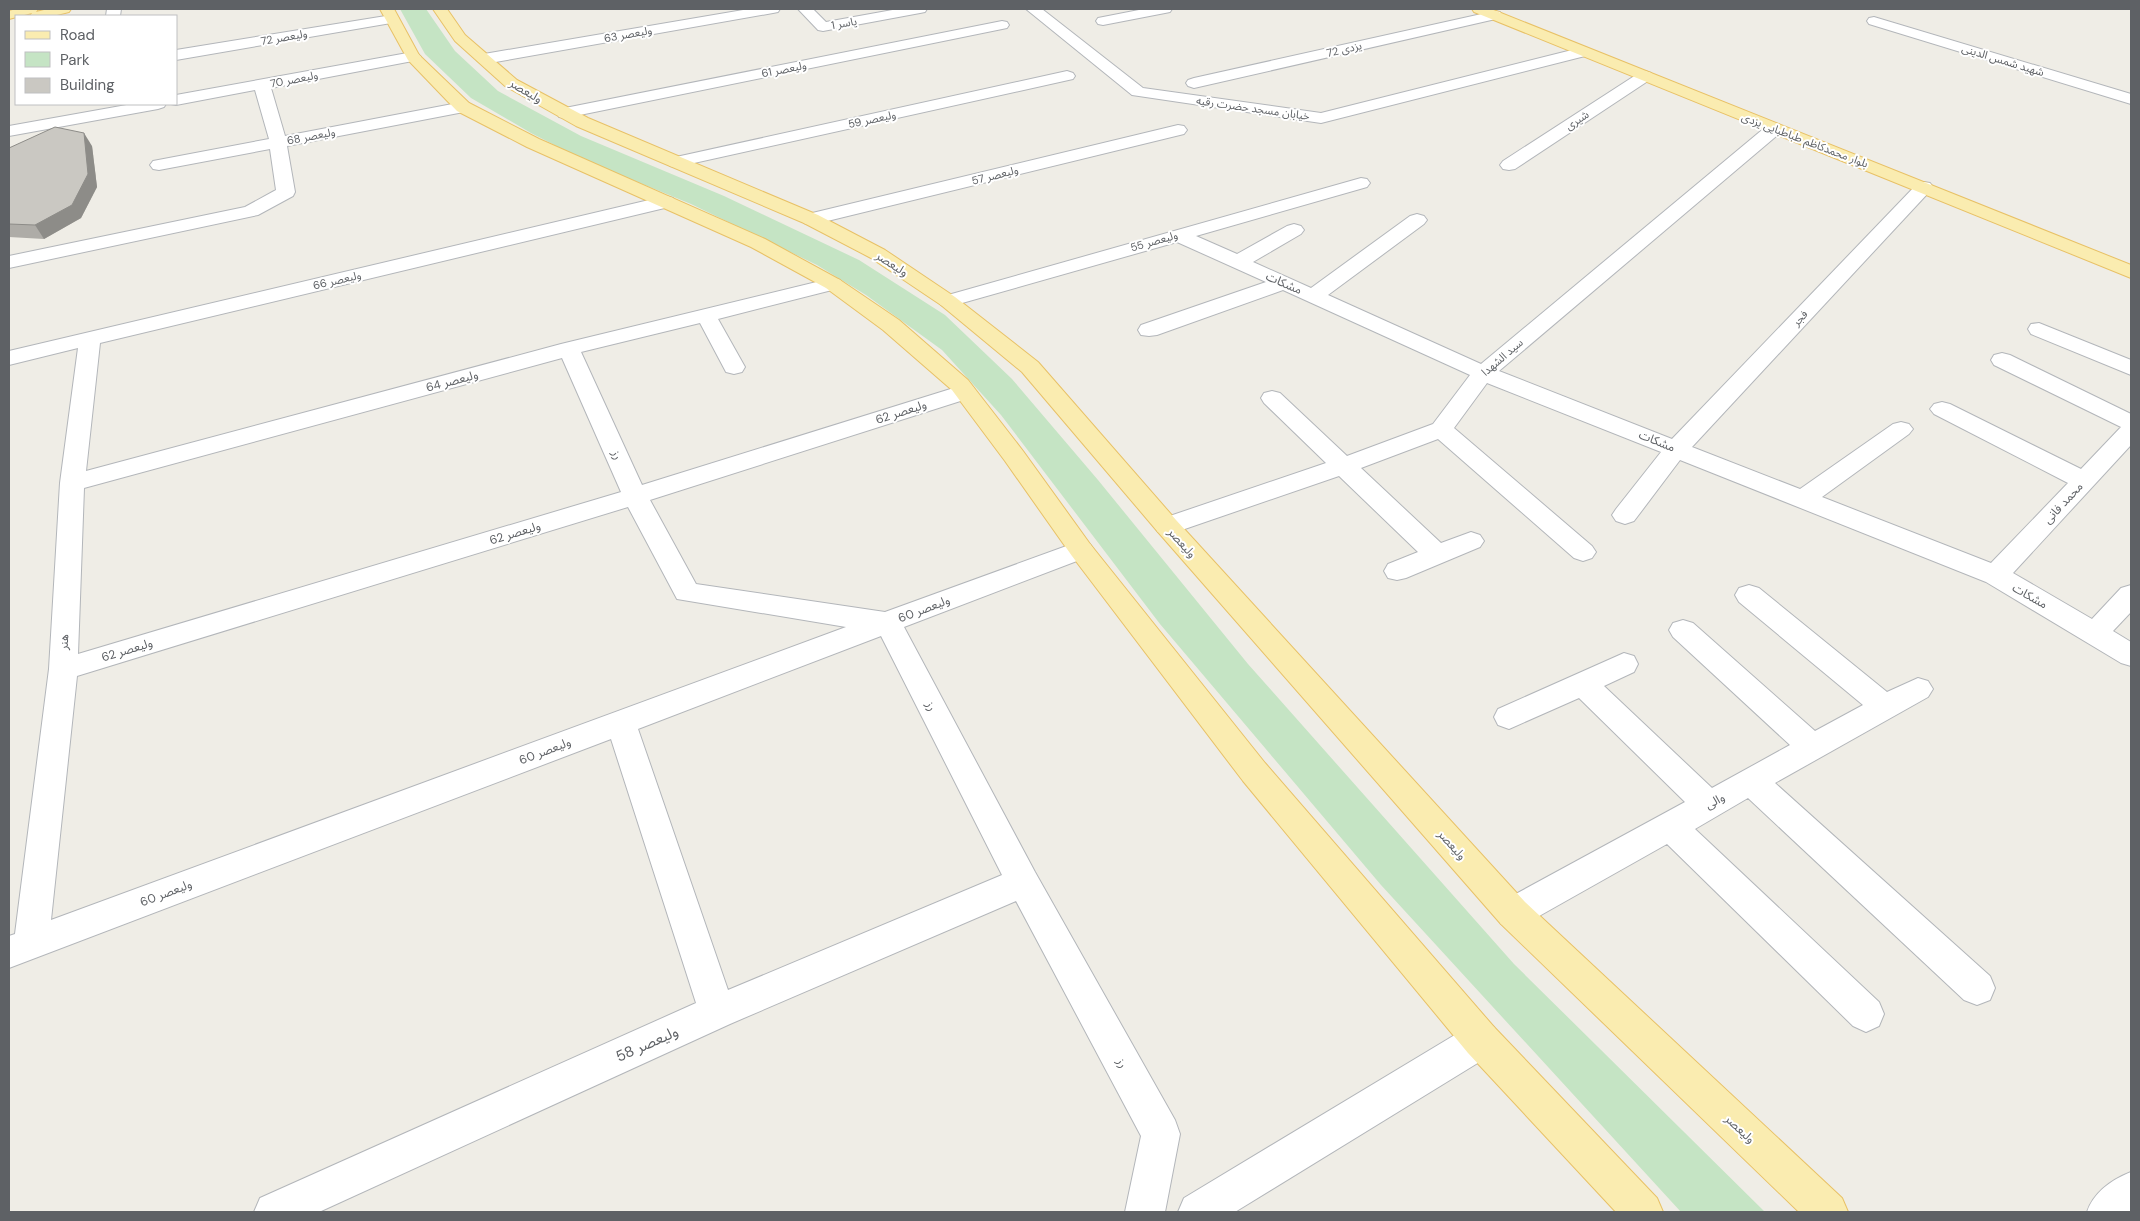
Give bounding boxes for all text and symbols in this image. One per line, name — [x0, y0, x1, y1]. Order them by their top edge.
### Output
street label: یاسر 1 — [830, 14, 858, 32]
legend — [15, 15, 178, 105]
street label: ولیعصر 63 — [603, 23, 653, 45]
text: Road — [60, 25, 95, 45]
street label: ولیعصر 72 — [260, 26, 309, 48]
street label: یزدی 72 — [1325, 38, 1363, 60]
street label: شهید شمس الدینی — [1960, 41, 2046, 79]
text: Park — [60, 50, 90, 70]
street label: ولیعصر 61 — [760, 58, 808, 80]
street label: ولیعصر 70 — [269, 67, 319, 91]
text: Building — [60, 75, 115, 95]
street label: ولیعصر — [506, 75, 545, 107]
street label: خیابان مسجد حضرت رقیه — [1195, 93, 1311, 123]
street label: ولیعصر 59 — [847, 107, 897, 131]
street label: شیری — [1563, 107, 1592, 133]
street label: بلوار محمدکاظم طباطبایی یزدی — [1739, 109, 1870, 172]
street label: ولیعصر 68 — [286, 124, 336, 148]
street label: ولیعصر 57 — [970, 162, 1020, 188]
street label: ولیعصر 55 — [1129, 228, 1179, 255]
street label: ولیعصر — [872, 247, 911, 280]
street label: ولیعصر 66 — [311, 268, 363, 292]
street label: مشکات — [1263, 268, 1305, 298]
street label: فجر — [1789, 307, 1811, 329]
street label: سید الشهدا — [1478, 335, 1526, 379]
street label: ولیعصر 64 — [424, 366, 480, 396]
street label: ولیعصر 62 — [873, 396, 929, 428]
street label: مشکات — [1636, 426, 1678, 456]
street label: رز — [607, 447, 626, 462]
street label: محمد فانی — [2040, 479, 2086, 527]
street label: ولیعصر 62 — [487, 518, 543, 548]
street label: ولیعصر — [1164, 524, 1200, 561]
street label: مشکات — [2010, 580, 2050, 612]
street label: ولیعصر 60 — [896, 592, 952, 626]
street label: هنر — [56, 634, 72, 651]
street label: ولیعصر 62 — [99, 635, 155, 665]
street label: رز — [921, 697, 940, 714]
street label: ولیعصر 60 — [517, 734, 573, 768]
street label: والی — [1702, 789, 1728, 813]
street label: ولیعصر — [1434, 826, 1470, 863]
street label: ولیعصر 60 — [138, 876, 194, 910]
street label: ولیعصر 58 — [613, 1021, 681, 1067]
street label: رز — [1112, 1054, 1131, 1071]
street label: ولیعصر — [1721, 1110, 1758, 1147]

